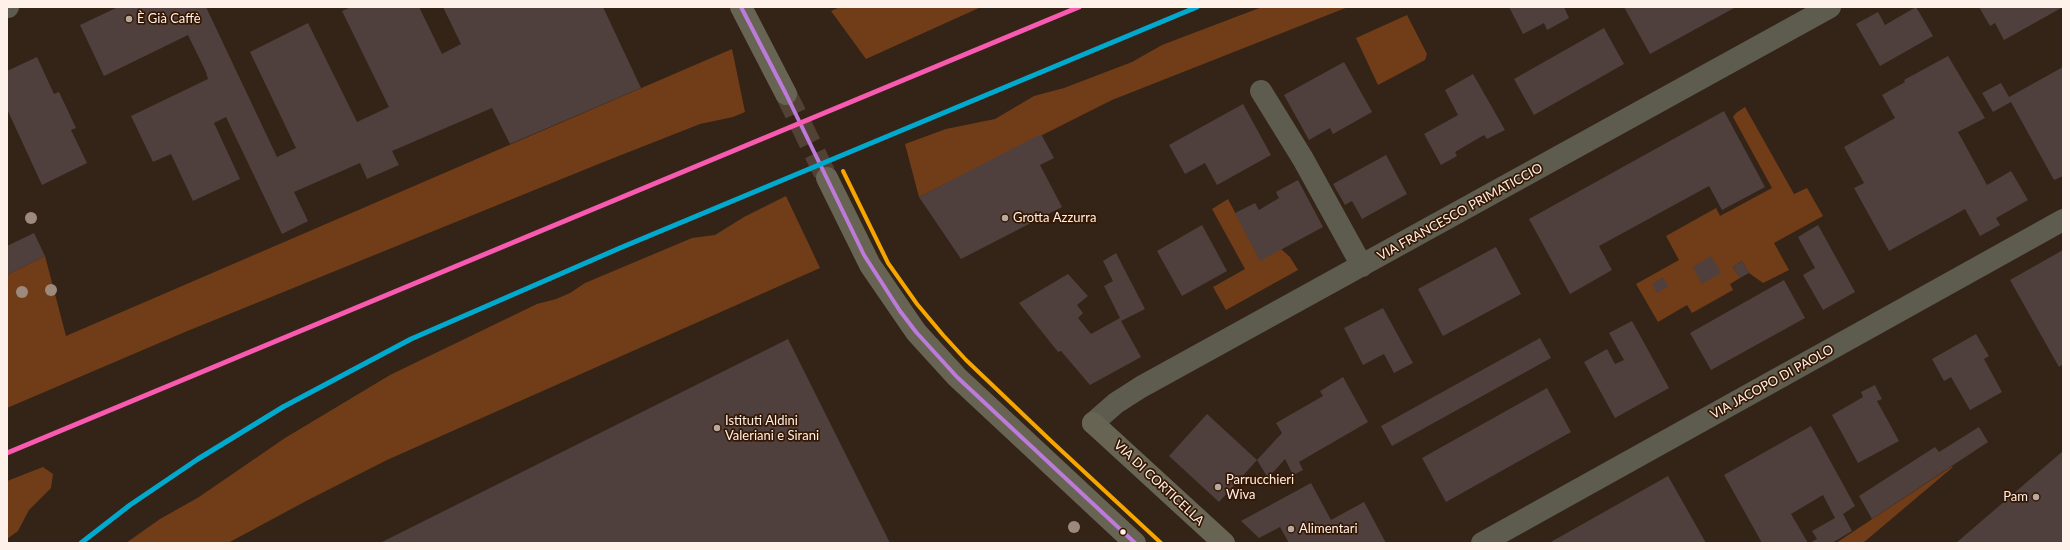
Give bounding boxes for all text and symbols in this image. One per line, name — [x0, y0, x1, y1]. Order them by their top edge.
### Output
place label: È Già Caffè — [137, 11, 201, 27]
marker: È Già Caffè — [124, 14, 134, 24]
street label: VIA FRANCESCO PRIMATICCIO — [1375, 160, 1545, 264]
place label: Grotta Azzurra — [1013, 210, 1096, 226]
marker: Grotta Azzurra — [1000, 213, 1010, 223]
street label: VIA JACOPO DI PAOLO — [1708, 342, 1836, 422]
place label: Istituti Aldini Valeriani e Sirani — [725, 413, 819, 444]
marker: Istituti Aldini Valeriani e Sirani — [712, 423, 722, 433]
street label: VIA DI CORTICELLA — [1111, 437, 1207, 529]
place label: Parrucchieri Wiva — [1226, 472, 1294, 503]
marker: Parrucchieri Wiva — [1213, 482, 1223, 492]
place label: Pam — [2003, 489, 2028, 505]
marker: Pam — [2031, 492, 2041, 502]
place label: Alimentari — [1299, 521, 1358, 537]
marker: Alimentari — [1286, 524, 1296, 534]
unlabelled marker — [1118, 527, 1128, 537]

